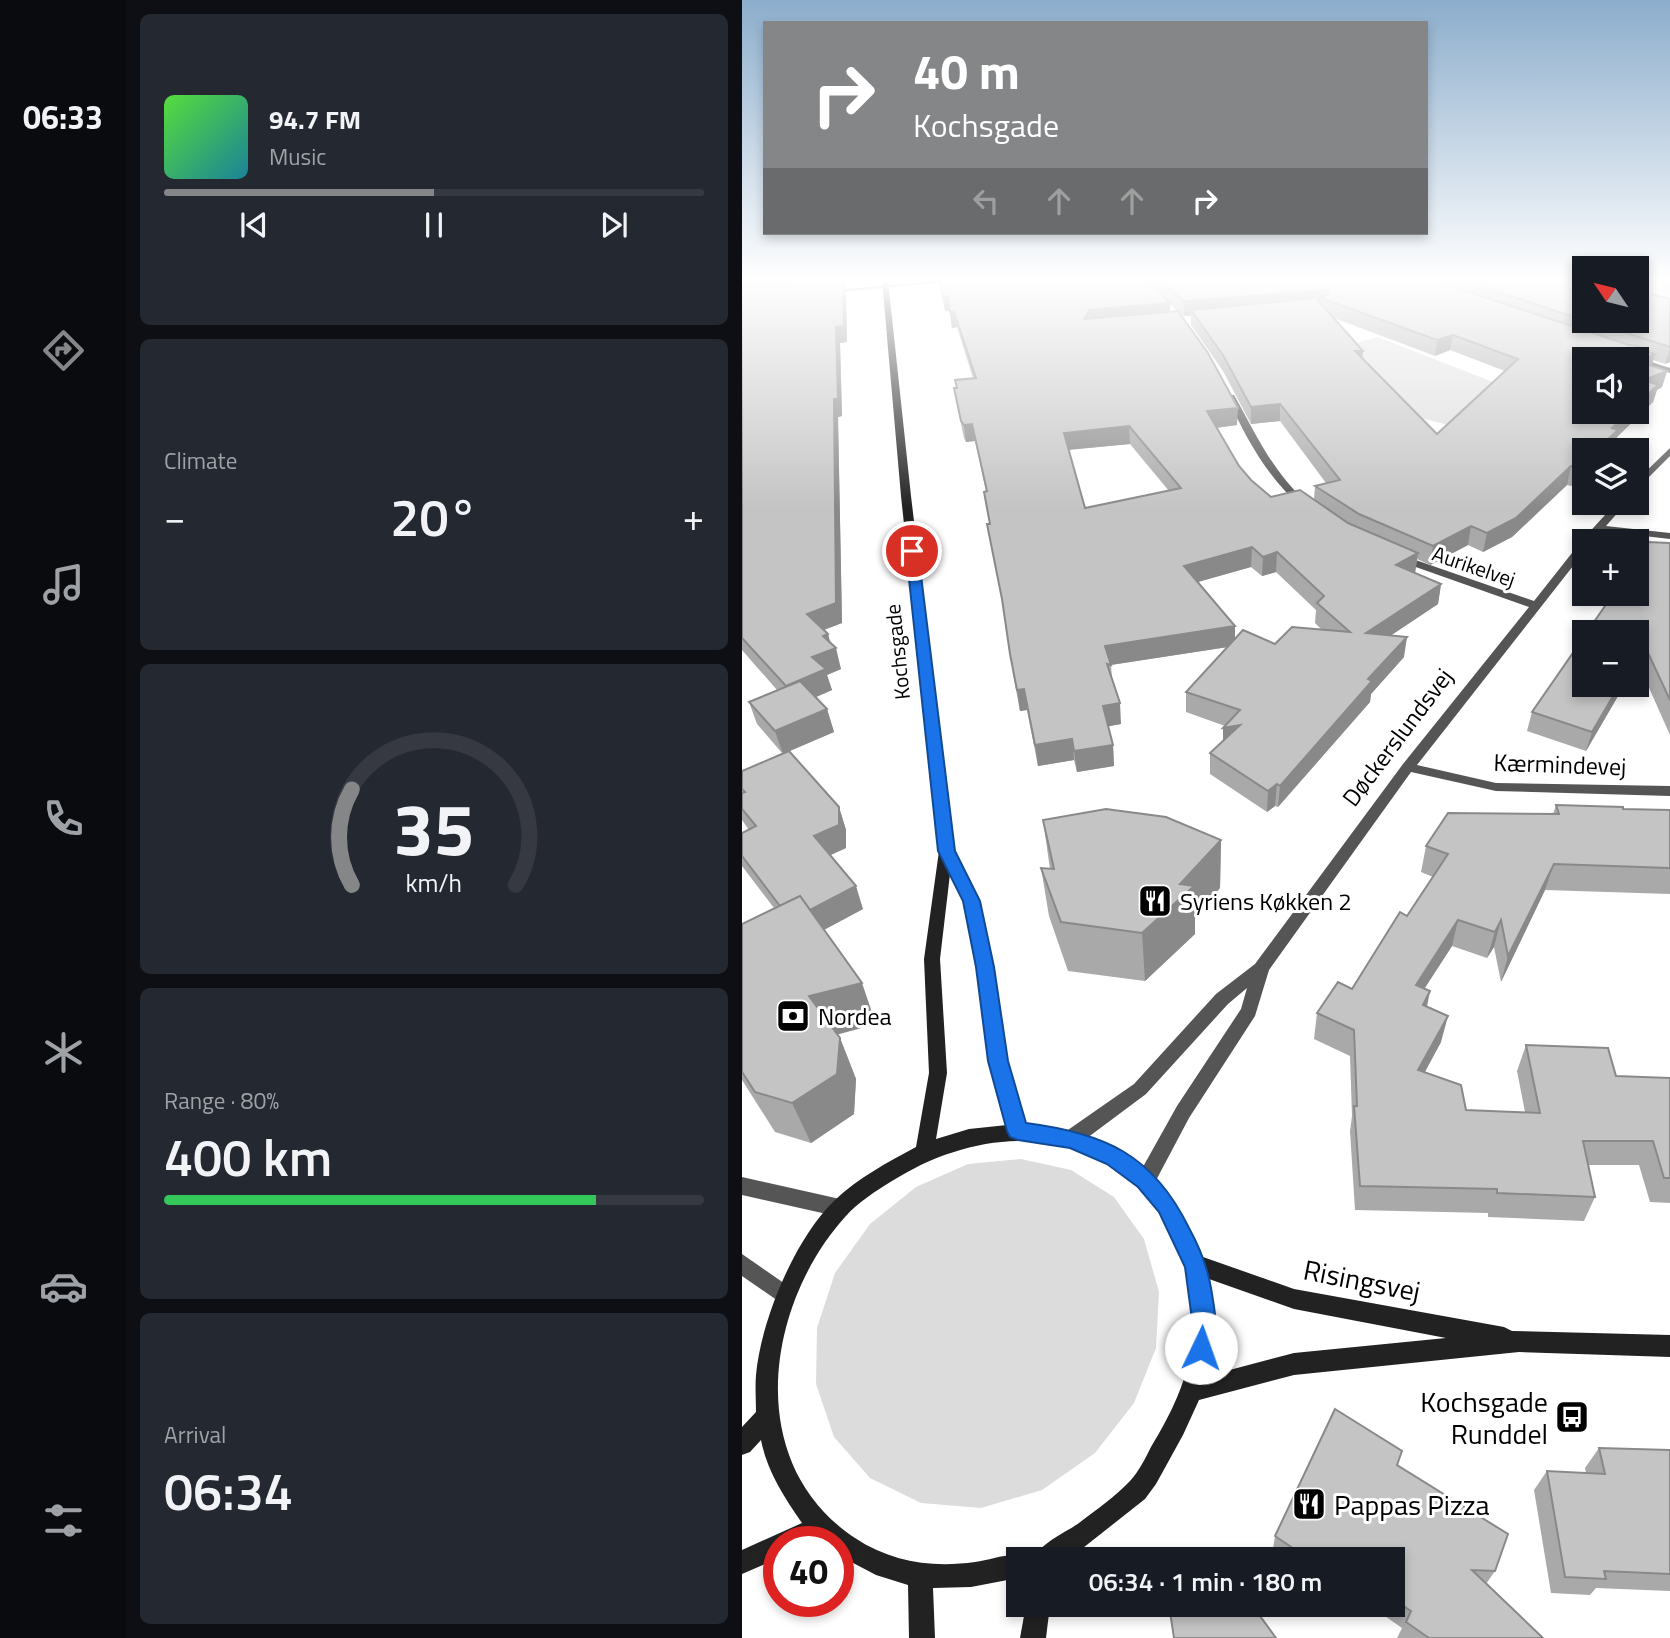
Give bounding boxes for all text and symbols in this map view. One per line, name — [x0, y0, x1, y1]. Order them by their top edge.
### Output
text: 40 m — [913, 33, 1020, 108]
icon: right — [798, 49, 889, 140]
text: 06:33 — [23, 93, 103, 141]
text: 94.7 FM — [269, 100, 361, 139]
text: Kochsgade — [913, 101, 1059, 149]
text: Music — [269, 139, 326, 174]
icon: left — [967, 182, 1005, 220]
icon: ahead — [1040, 182, 1078, 220]
icon: ahead — [1113, 182, 1151, 220]
icon: right — [1186, 182, 1224, 220]
icon: previous — [235, 206, 273, 244]
icon: pause — [415, 206, 453, 244]
icon: next — [595, 206, 633, 244]
north arrow — [1572, 256, 1648, 332]
map controls — [1572, 256, 1649, 697]
icon: directions — [39, 326, 88, 375]
button: sound — [1572, 347, 1649, 424]
button: layers — [1572, 438, 1649, 515]
text: Climate — [164, 443, 237, 478]
text: 20° — [390, 477, 478, 556]
text: − — [164, 488, 185, 546]
text: + — [683, 488, 704, 546]
pin — [882, 521, 942, 581]
button: + — [1572, 529, 1649, 606]
icon: arrive — [893, 532, 931, 570]
street label: Aurikelvej — [1428, 537, 1520, 595]
icon: music — [39, 560, 88, 609]
street label: Kochsgade — [876, 603, 918, 701]
button: − — [1572, 620, 1649, 697]
street label: Døckerslundsvej — [1333, 660, 1461, 814]
street label: Kærmindevej — [1493, 744, 1627, 784]
text: 35 — [393, 773, 475, 883]
icon: phone — [39, 794, 88, 843]
text: km/h — [406, 864, 462, 902]
restaurant icon: Syriens Køkken 2 — [1136, 882, 1174, 920]
place label: Syriens Køkken 2 — [1180, 883, 1352, 919]
bank icon: Nordea — [774, 997, 812, 1035]
place label: Nordea — [818, 998, 892, 1034]
icon: climate — [39, 1028, 88, 1077]
text: Range · 80% — [164, 1083, 279, 1118]
text: 400 km — [164, 1117, 332, 1196]
street label: Risingsvej — [1300, 1248, 1424, 1312]
icon: car — [39, 1262, 88, 1311]
position arrow — [1164, 1311, 1238, 1385]
place label: Kochsgade Runddel — [1420, 1380, 1548, 1455]
bus stop icon: Kochsgade Runddel — [1553, 1398, 1591, 1436]
text: Arrival — [164, 1417, 226, 1452]
text: 06:34 — [164, 1451, 293, 1530]
place label: Pappas Pizza — [1334, 1483, 1489, 1526]
restaurant icon: Pappas Pizza — [1290, 1485, 1328, 1523]
icon: filters — [39, 1496, 88, 1545]
speed limit sign: 40 — [763, 1526, 854, 1617]
text: 06:34 · 1 min · 180 m — [1089, 1562, 1322, 1601]

